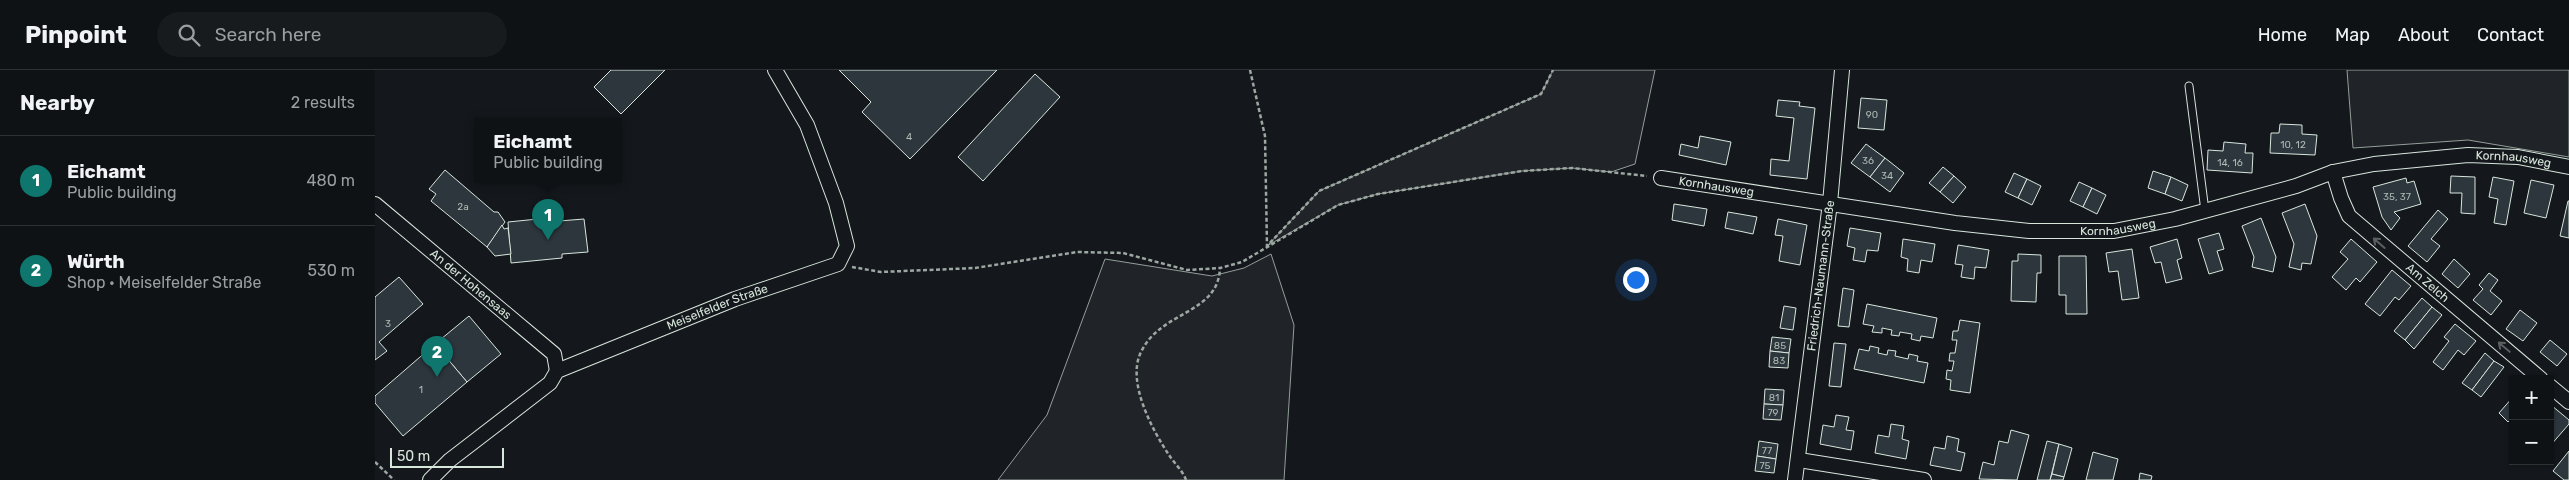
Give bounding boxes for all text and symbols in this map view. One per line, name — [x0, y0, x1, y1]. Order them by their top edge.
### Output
search box — [157, 12, 507, 57]
text: Pinpoint — [25, 21, 127, 49]
icon: search — [175, 21, 203, 49]
text: Search here — [215, 23, 321, 46]
text: Home — [2258, 24, 2307, 46]
text: Map — [2335, 24, 2370, 46]
text: About — [2398, 24, 2449, 46]
text: Contact — [2477, 24, 2544, 46]
text: Nearby — [20, 90, 95, 115]
text: 2 results — [291, 93, 355, 112]
house number: 90 — [1866, 109, 1878, 121]
popup — [474, 118, 622, 183]
text: Eichamt — [493, 130, 572, 153]
house number: 4 — [906, 131, 912, 143]
house number: 10, 12 — [2280, 139, 2306, 151]
street label: Kornhausweg — [2475, 148, 2553, 170]
text: Public building — [493, 153, 603, 172]
house number: 36 — [1862, 155, 1874, 167]
house number: 14, 16 — [2217, 157, 2243, 169]
text: Eichamt — [67, 160, 146, 183]
house number: 34 — [1881, 170, 1893, 182]
text: 1 — [32, 171, 40, 190]
text: 480 m — [307, 171, 355, 190]
street label: Kornhausweg — [1678, 174, 1755, 199]
text: Public building — [67, 183, 177, 202]
house number: 35, 37 — [2383, 191, 2411, 203]
pin: 1 — [532, 199, 564, 240]
street label: Friedrich-Naumann-Straße — [1804, 199, 1837, 352]
house number: 2a — [457, 201, 469, 213]
street label: Kornhausweg — [2080, 216, 2157, 238]
one-way arrow — [2373, 237, 2386, 249]
street label: An der Hohensaas — [427, 246, 514, 322]
text: Würth — [67, 250, 125, 273]
street label: Am Zelch — [2403, 260, 2452, 305]
text: 2 — [31, 261, 41, 280]
text: 530 m — [308, 261, 355, 280]
your location — [1623, 267, 1649, 293]
text: Shop · Meiselfelder Straße — [67, 273, 261, 292]
street label: Meiselfelder Straße — [665, 281, 770, 333]
house number: 3 — [385, 318, 391, 330]
pin: 2 — [421, 336, 453, 377]
house number: 85 — [1774, 340, 1786, 352]
one-way arrow — [2497, 342, 2510, 353]
house number: 83 — [1773, 355, 1785, 367]
map controls — [2509, 375, 2554, 465]
button: + — [2509, 375, 2554, 420]
house number: 1 — [419, 384, 423, 396]
house number: 81 — [1769, 392, 1779, 404]
house number: 79 — [1767, 407, 1779, 419]
button: − — [2509, 420, 2554, 465]
scale bar — [390, 445, 504, 468]
house number: 77 — [1762, 445, 1772, 457]
text: 50 m — [397, 448, 430, 465]
house number: 75 — [1759, 460, 1771, 472]

